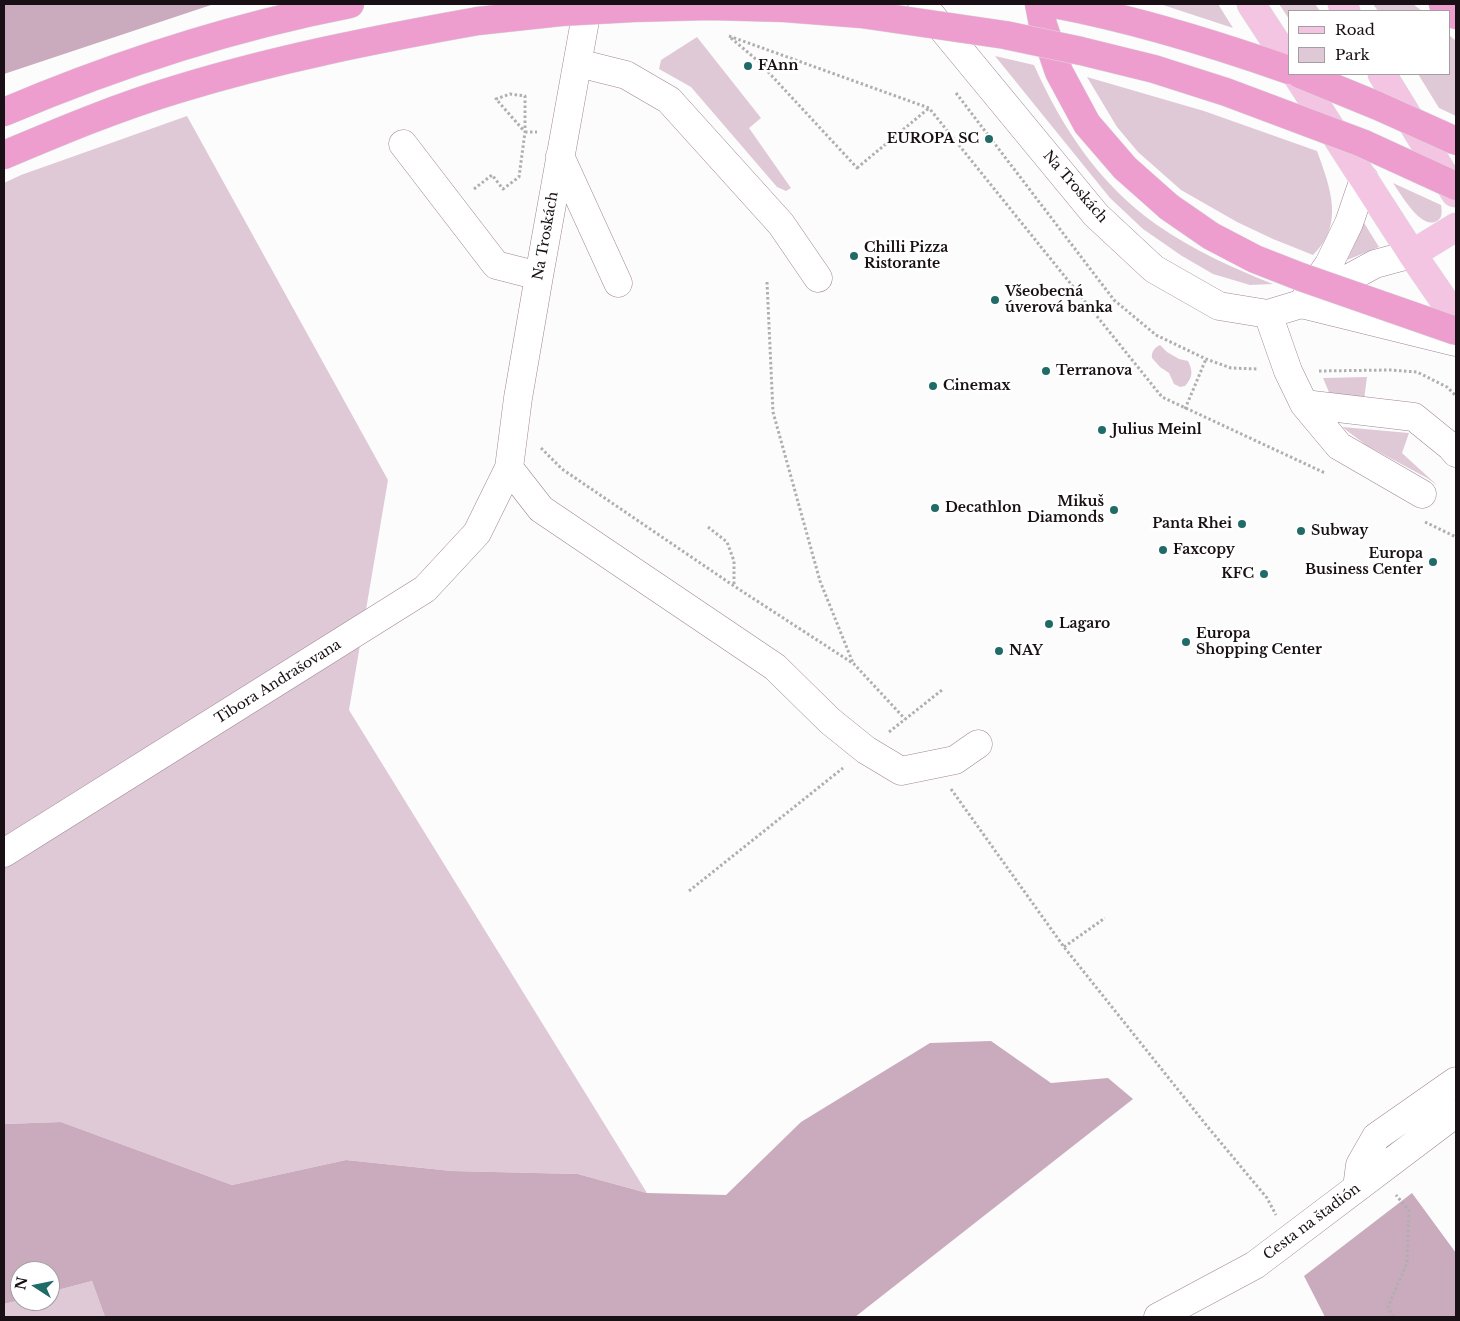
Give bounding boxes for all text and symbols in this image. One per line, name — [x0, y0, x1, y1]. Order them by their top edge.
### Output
legend — [1288, 10, 1450, 75]
text: Road — [1335, 20, 1375, 39]
text: Park — [1335, 45, 1370, 64]
place label: FAnn — [758, 58, 798, 74]
marker: FAnn — [742, 60, 754, 72]
place label: EUROPA SC — [887, 131, 979, 147]
marker: EUROPA SC — [983, 133, 995, 145]
street label: Na Troskách — [1039, 148, 1111, 226]
street label: Na Troskách — [530, 190, 562, 282]
place label: Chilli Pizza Ristorante — [864, 240, 948, 272]
marker: Chilli Pizza Ristorante — [848, 250, 860, 262]
place label: Všeobecná úverová banka — [1005, 284, 1112, 316]
marker: Všeobecná úverová banka — [989, 294, 1001, 306]
place label: Terranova — [1056, 363, 1132, 379]
marker: Terranova — [1040, 365, 1052, 377]
place label: Cinemax — [943, 378, 1011, 394]
marker: Cinemax — [927, 380, 939, 392]
place label: Julius Meinl — [1112, 422, 1202, 438]
marker: Julius Meinl — [1096, 424, 1108, 436]
place label: Mikuš Diamonds — [1027, 494, 1104, 526]
place label: Decathlon — [945, 500, 1022, 516]
marker: Decathlon — [929, 502, 941, 514]
marker: Mikuš Diamonds — [1108, 504, 1120, 516]
place label: Panta Rhei — [1152, 516, 1232, 532]
marker: Panta Rhei — [1236, 518, 1248, 530]
place label: Subway — [1311, 523, 1368, 539]
marker: Subway — [1295, 525, 1307, 537]
place label: Faxcopy — [1173, 542, 1235, 558]
marker: Faxcopy — [1157, 544, 1169, 556]
place label: Europa Business Center — [1305, 546, 1423, 578]
marker: Europa Business Center — [1427, 556, 1439, 568]
place label: KFC — [1221, 566, 1254, 582]
marker: KFC — [1258, 568, 1270, 580]
place label: Lagaro — [1059, 616, 1110, 632]
marker: Lagaro — [1043, 618, 1055, 630]
place label: Europa Shopping Center — [1196, 626, 1322, 658]
street label: Tibora Andrašovana — [212, 636, 344, 728]
marker: Europa Shopping Center — [1180, 636, 1192, 648]
place label: NAY — [1009, 643, 1043, 659]
marker: NAY — [993, 645, 1005, 657]
street label: Cesta na štadión — [1260, 1180, 1364, 1264]
north arrow — [10, 1261, 60, 1311]
text: N — [11, 1275, 31, 1292]

